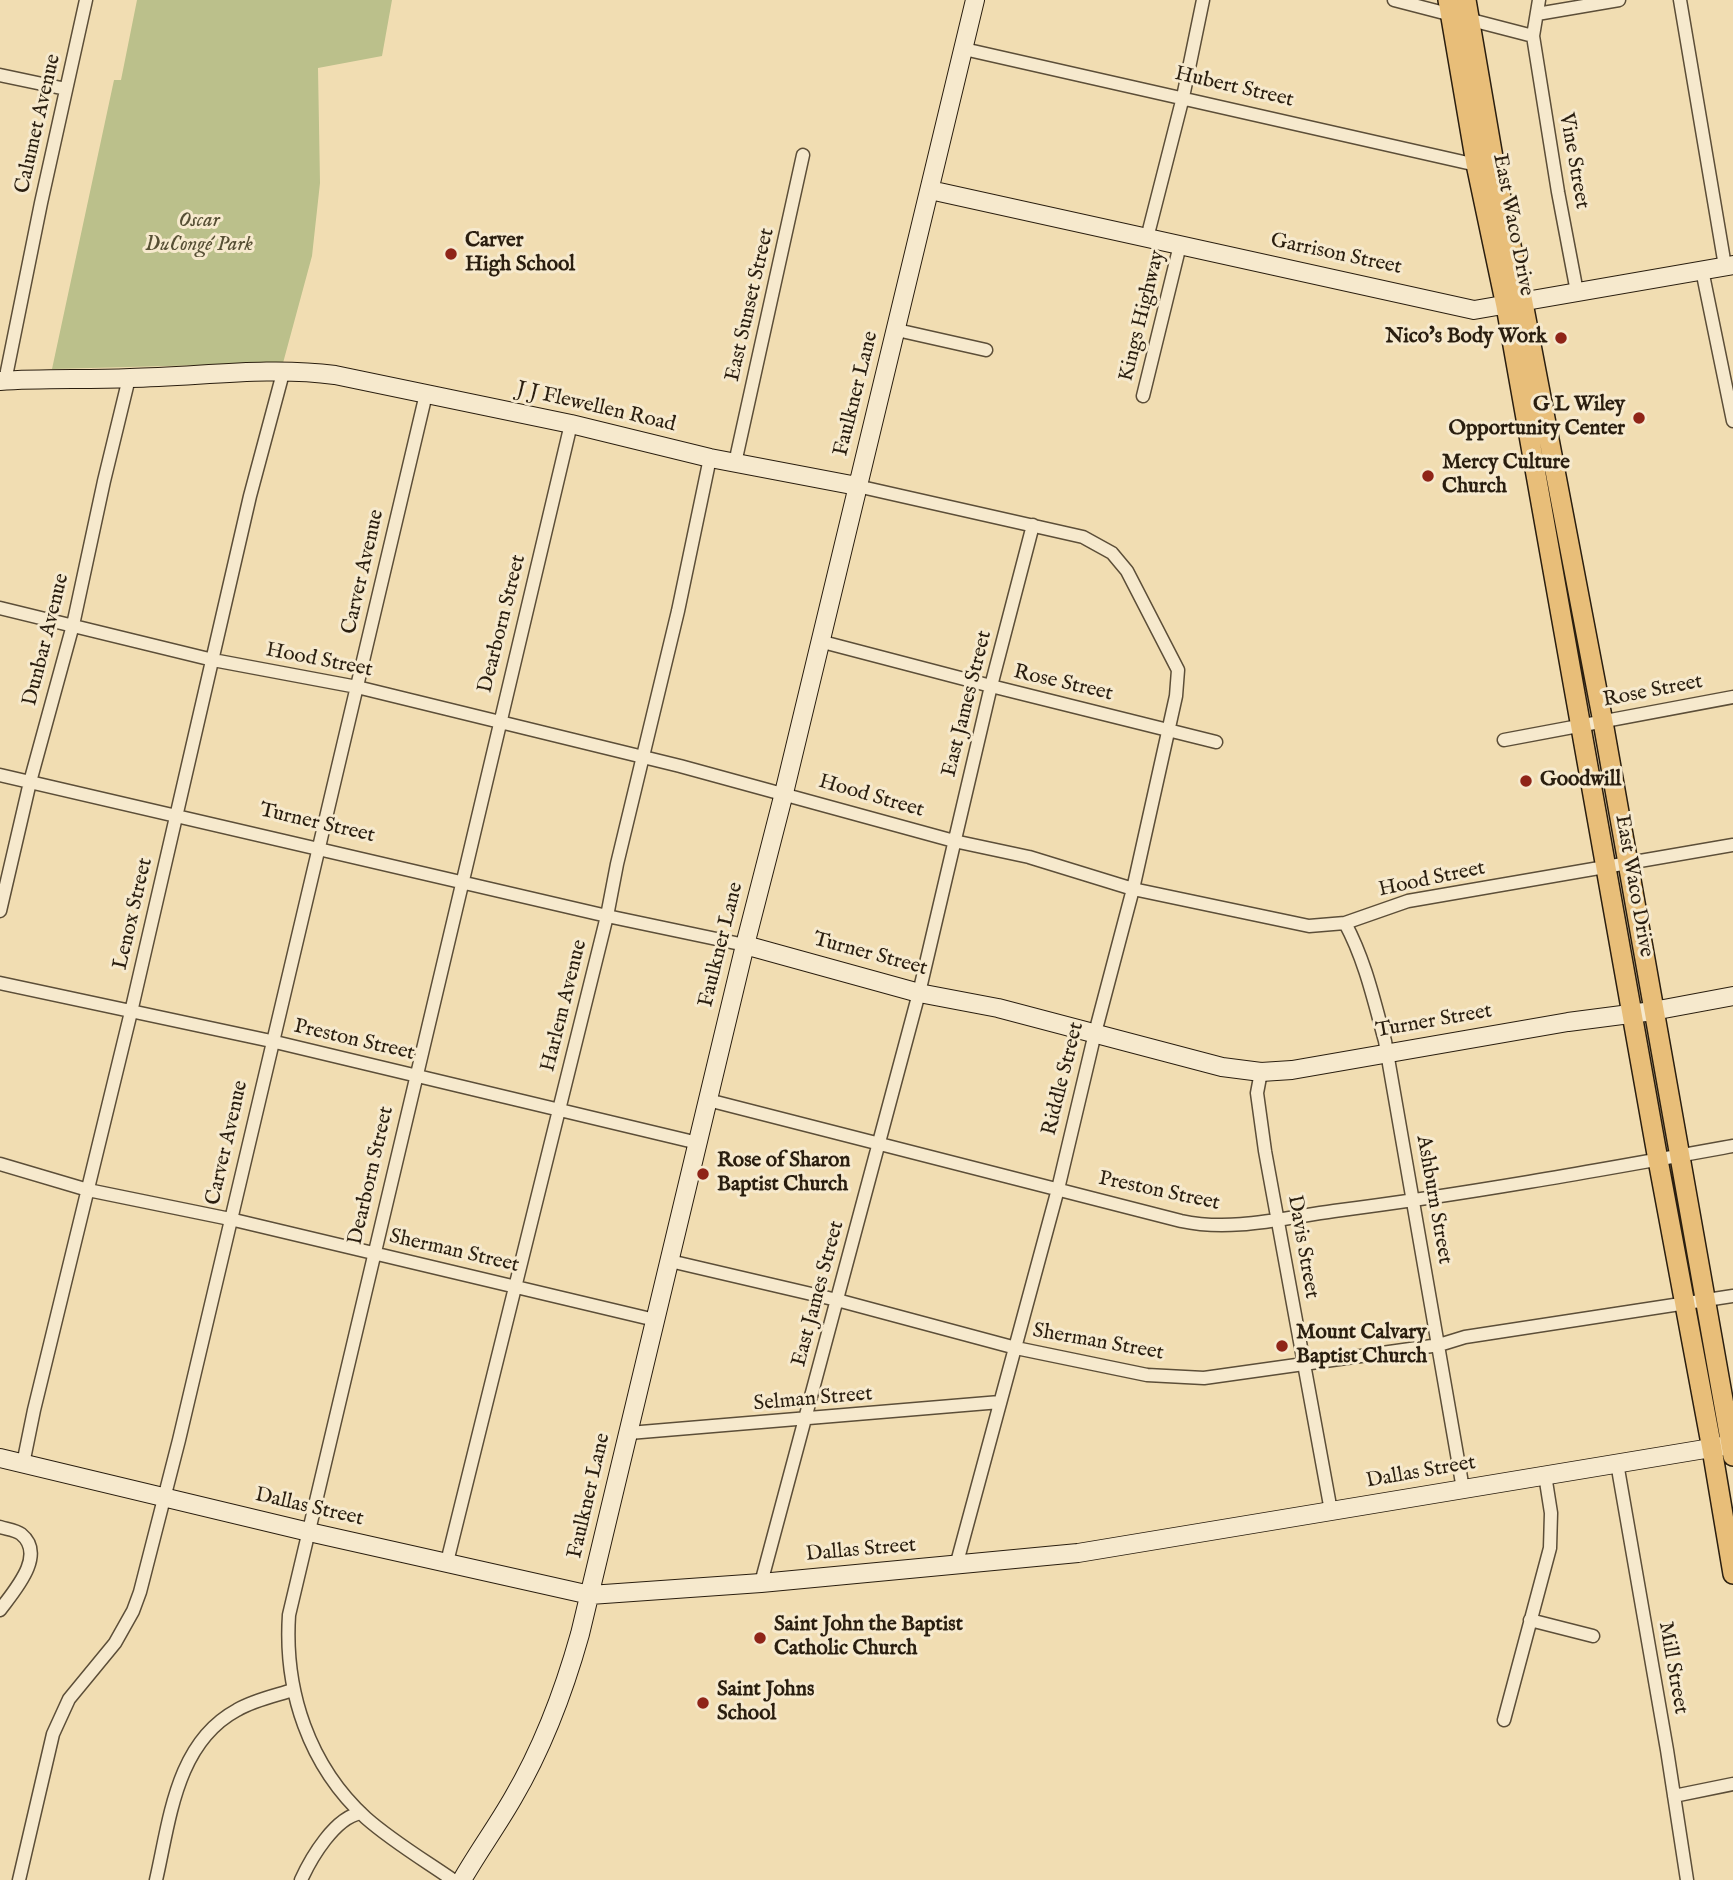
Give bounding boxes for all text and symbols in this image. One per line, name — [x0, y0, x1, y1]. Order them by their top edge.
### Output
street label: Calumet Avenue — [11, 52, 67, 196]
street label: Hubert Street — [1172, 62, 1296, 114]
street label: Vine Street — [1552, 111, 1594, 211]
street label: East Waco Drive — [1486, 152, 1538, 298]
park label: Oscar DuCongé Park — [145, 209, 253, 259]
street label: East Sunset Street — [721, 226, 781, 384]
place label: Carver High School — [465, 229, 575, 279]
street label: Garrison Street — [1268, 229, 1404, 281]
marker: Carver High School — [443, 246, 459, 262]
street label: Kings Highway — [1115, 248, 1171, 384]
place label: Nico's Body Work — [1385, 325, 1547, 351]
street label: Faulkner Lane — [829, 329, 885, 459]
marker: Nico's Body Work — [1553, 330, 1569, 346]
street label: J J Flewellen Road — [514, 377, 678, 439]
place label: G L Wiley Opportunity Center — [1449, 393, 1625, 443]
marker: G L Wiley Opportunity Center — [1631, 410, 1647, 426]
place label: Mercy Culture Church — [1442, 451, 1570, 501]
marker: Mercy Culture Church — [1420, 468, 1436, 484]
street label: Carver Avenue — [337, 507, 391, 637]
street label: Dearborn Street — [474, 552, 532, 696]
street label: Dunbar Avenue — [18, 571, 76, 709]
street label: East James Street — [938, 628, 998, 780]
street label: Hood Street — [263, 638, 375, 684]
street label: Rose Street — [1011, 660, 1115, 708]
street label: Rose Street — [1601, 670, 1705, 714]
place label: Goodwill — [1540, 768, 1621, 794]
street label: Hood Street — [815, 770, 927, 824]
marker: Goodwill — [1518, 773, 1534, 789]
street label: Turner Street — [257, 799, 377, 849]
street label: East Waco Drive — [1608, 813, 1658, 959]
street label: Lenox Street — [109, 856, 159, 972]
street label: Hood Street — [1376, 856, 1488, 904]
street label: Faulkner Lane — [694, 880, 750, 1010]
street label: Turner Street — [810, 928, 930, 982]
street label: Harlem Avenue — [536, 937, 594, 1075]
street label: Turner Street — [1374, 999, 1494, 1045]
street label: Preston Street — [291, 1015, 417, 1067]
street label: Riddle Street — [1038, 1020, 1090, 1138]
street label: Carver Avenue — [201, 1078, 255, 1208]
street label: Dearborn Street — [344, 1104, 400, 1248]
street label: Ashburn Street — [1409, 1134, 1457, 1266]
place label: Rose of Sharon Baptist Church — [717, 1149, 850, 1199]
marker: Rose of Sharon Baptist Church — [695, 1166, 711, 1182]
street label: Preston Street — [1096, 1167, 1222, 1217]
street label: Davis Street — [1280, 1193, 1324, 1301]
street label: East James Street — [787, 1218, 851, 1370]
street label: Sherman Street — [387, 1225, 521, 1279]
street label: Sherman Street — [1031, 1319, 1165, 1367]
place label: Mount Calvary Baptist Church — [1296, 1321, 1427, 1371]
marker: Mount Calvary Baptist Church — [1274, 1338, 1290, 1354]
street label: Selman Street — [752, 1382, 874, 1418]
street label: Faulkner Lane — [563, 1431, 617, 1561]
street label: Dallas Street — [1364, 1451, 1478, 1495]
street label: Dallas Street — [252, 1483, 366, 1533]
street label: Dallas Street — [805, 1534, 917, 1568]
place label: Saint John the Baptist Catholic Church — [774, 1613, 963, 1663]
street label: Mill Street — [1651, 1620, 1693, 1716]
marker: Saint John the Baptist Catholic Church — [752, 1630, 768, 1646]
place label: Saint Johns School — [717, 1678, 814, 1728]
marker: Saint Johns School — [695, 1695, 711, 1711]

